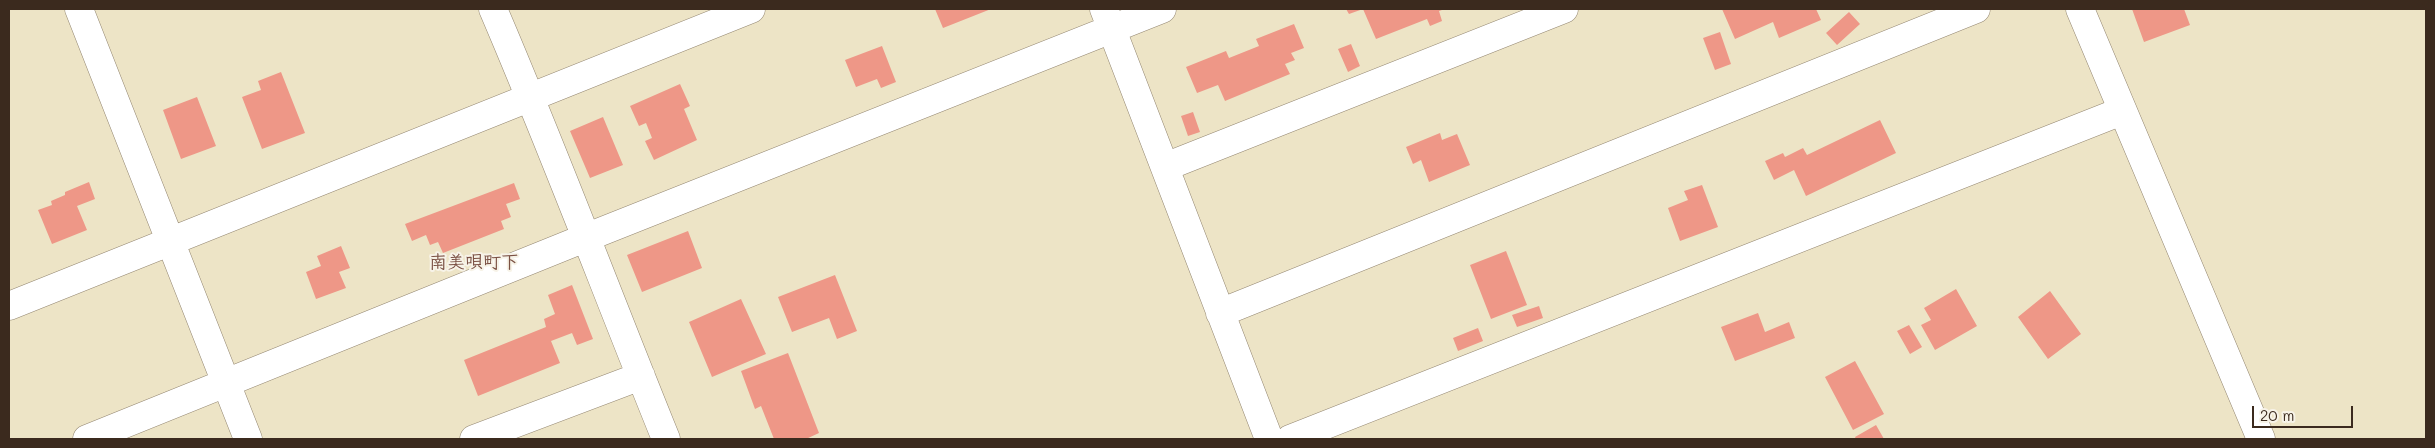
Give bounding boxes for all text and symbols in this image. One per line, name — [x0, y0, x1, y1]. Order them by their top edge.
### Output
district label: 南美唄町下 — [429, 251, 519, 273]
scale bar — [2255, 396, 2356, 428]
text: 20 m — [2260, 405, 2294, 425]

